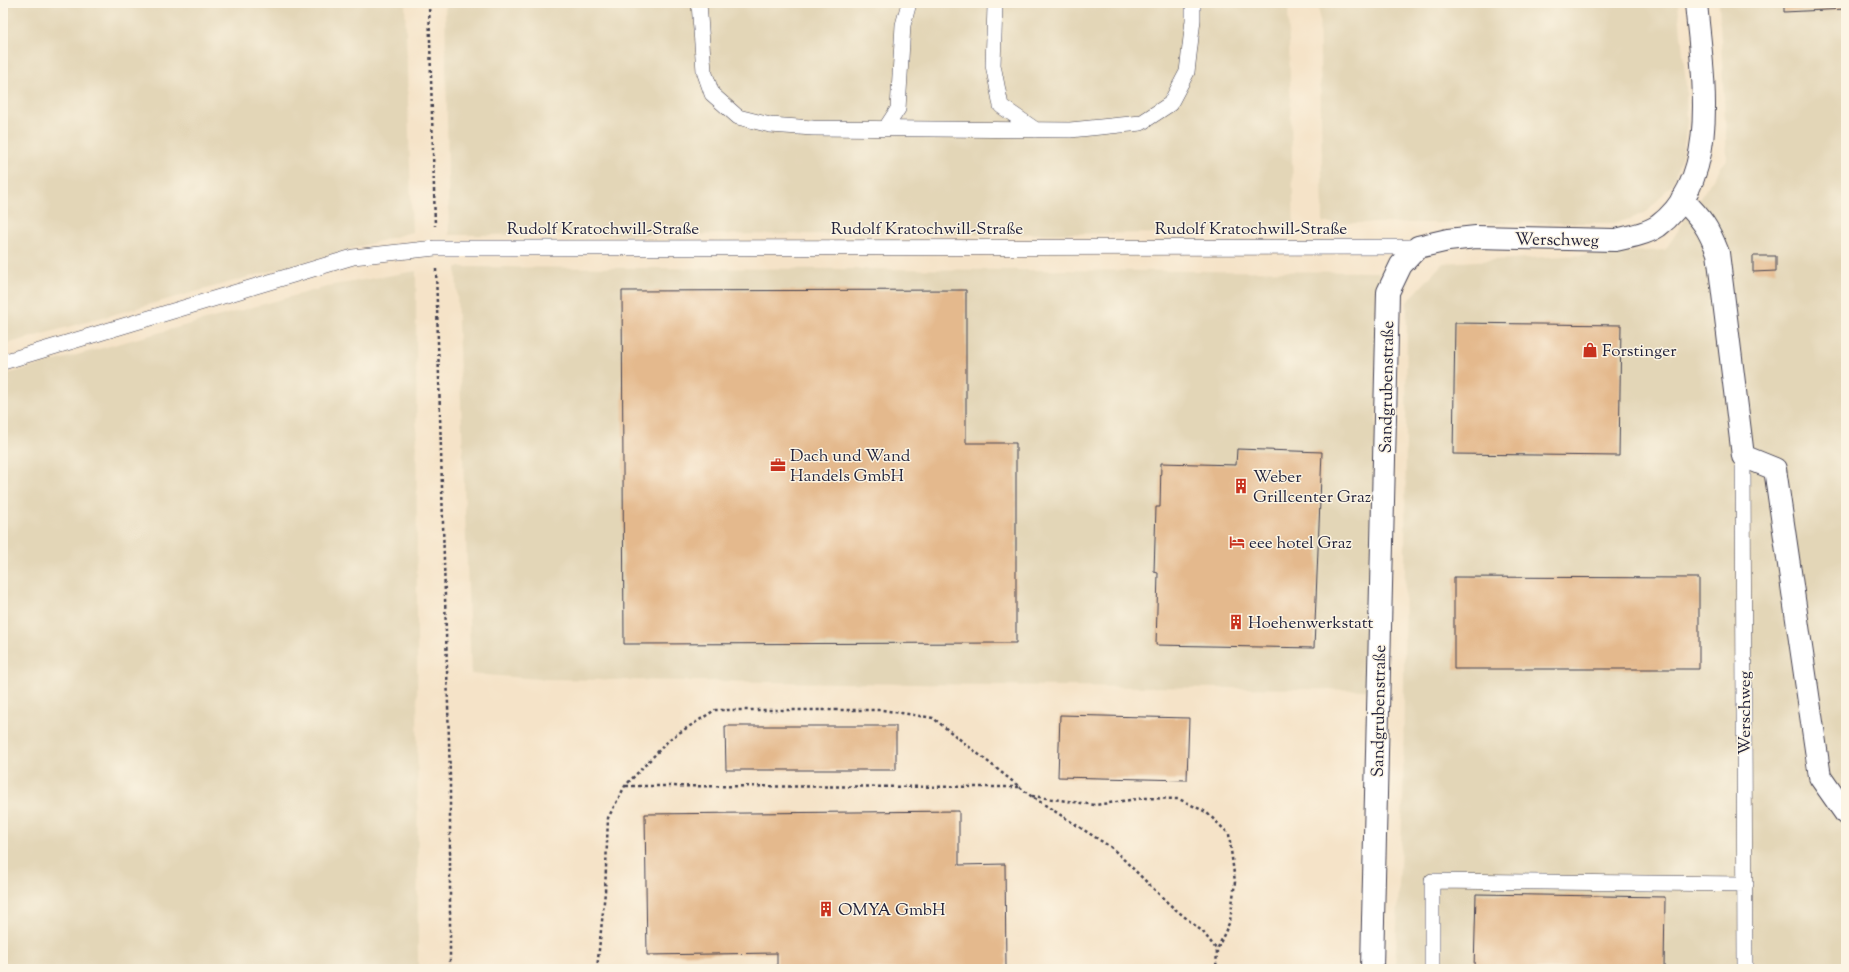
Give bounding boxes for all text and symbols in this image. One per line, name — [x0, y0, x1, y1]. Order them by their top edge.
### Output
street label: Rudolf Kratochwill-Straße — [507, 218, 699, 242]
street label: Rudolf Kratochwill-Straße — [831, 218, 1023, 242]
street label: Rudolf Kratochwill-Straße — [1155, 218, 1347, 242]
street label: Werschweg — [1515, 228, 1599, 254]
street label: Sandgrubenstraße — [1375, 321, 1401, 453]
place label: Forstinger — [1602, 340, 1677, 364]
shop icon: Forstinger — [1581, 341, 1599, 359]
place label: Dach und Wand Handels GmbH — [790, 445, 911, 489]
office icon: Dach und Wand Handels GmbH — [769, 456, 787, 474]
place label: Weber Grillcenter Graz — [1253, 466, 1371, 510]
building icon: Weber Grillcenter Graz — [1232, 477, 1250, 495]
place label: eee hotel Graz — [1249, 532, 1352, 556]
hotel icon: eee hotel Graz — [1228, 533, 1246, 551]
place label: Hoehenwerkstatt — [1248, 612, 1374, 636]
building icon: Hoehenwerkstatt — [1227, 613, 1245, 631]
street label: Sandgrubenstraße — [1367, 645, 1393, 777]
street label: Werschweg — [1734, 671, 1758, 755]
place label: OMYA GmbH — [838, 899, 946, 923]
building icon: OMYA GmbH — [817, 900, 835, 918]

